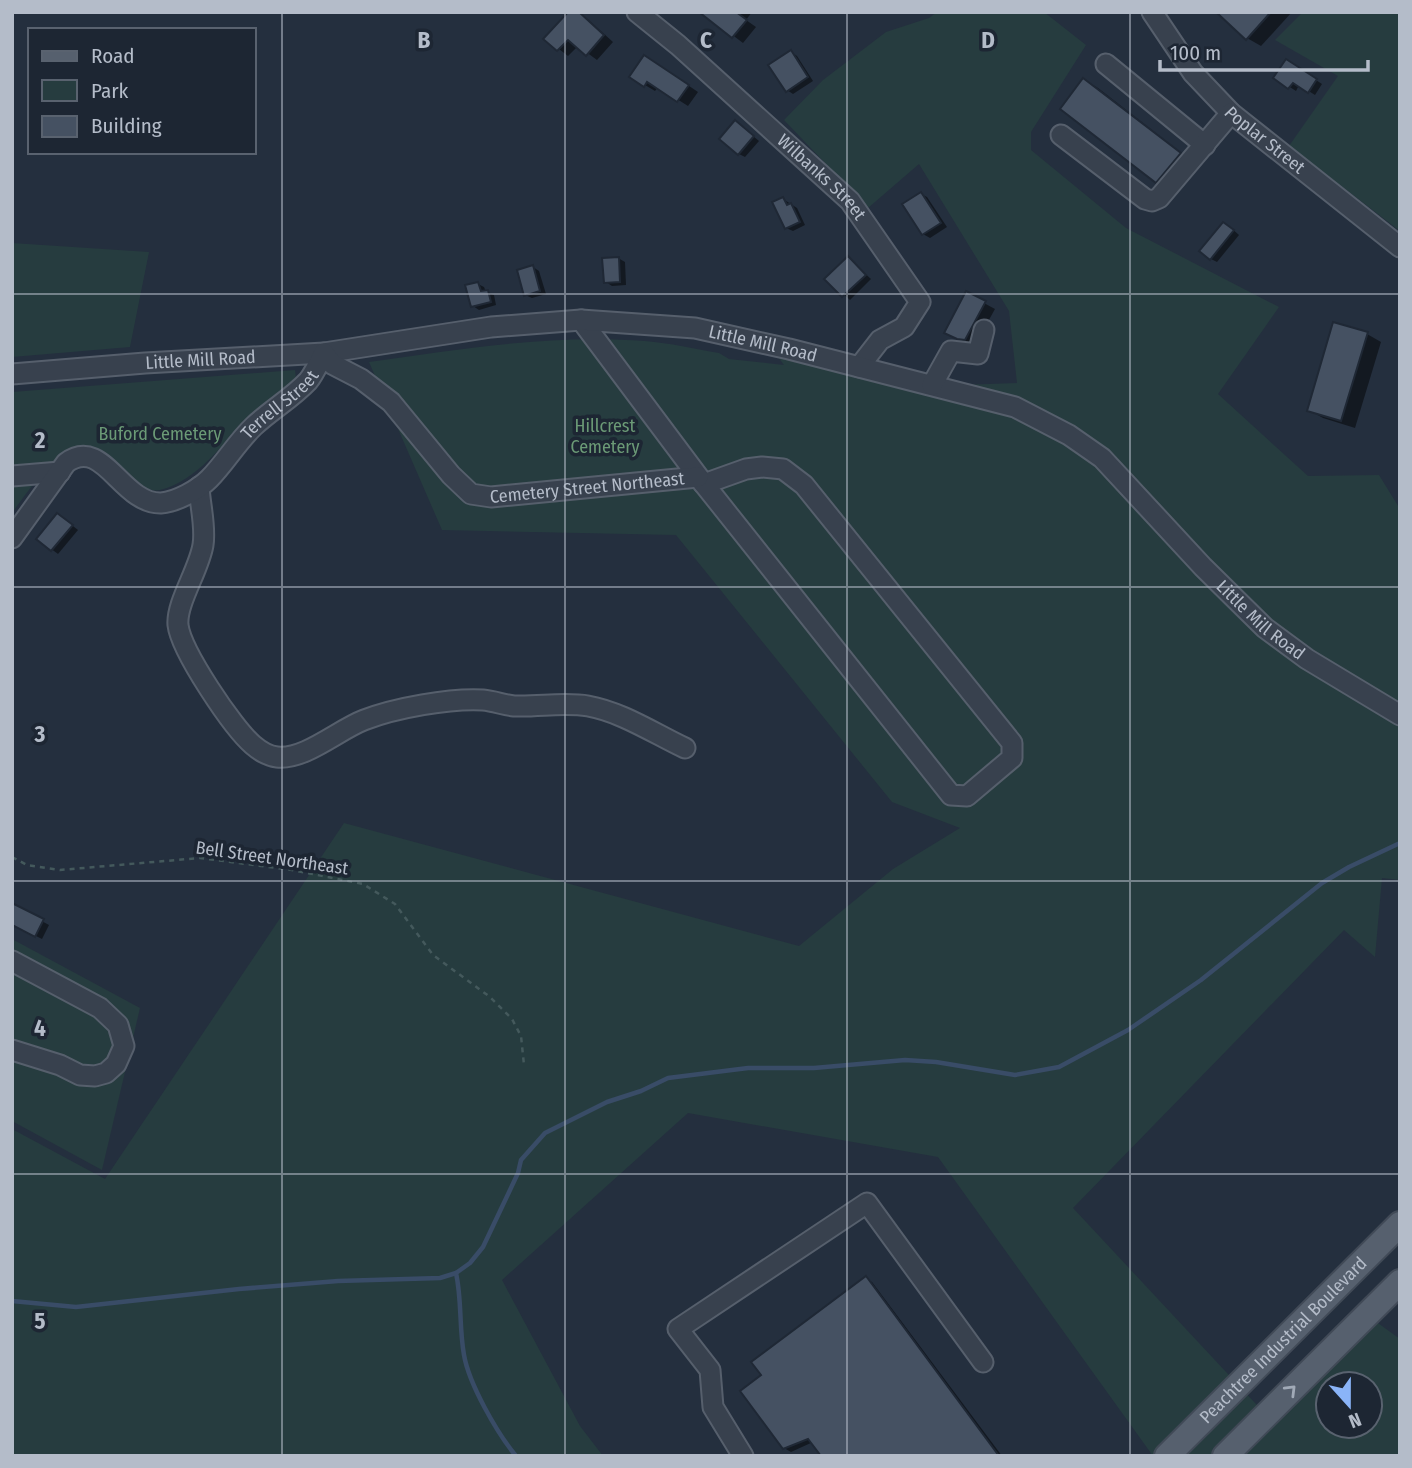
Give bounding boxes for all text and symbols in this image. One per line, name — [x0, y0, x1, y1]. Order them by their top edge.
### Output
text: B — [418, 26, 431, 54]
text: C — [700, 26, 712, 54]
text: D — [981, 26, 995, 54]
legend — [28, 28, 256, 154]
scale bar — [1160, 28, 1368, 72]
text: 100 m — [1170, 40, 1221, 66]
text: Road — [91, 43, 135, 69]
text: Park — [91, 78, 129, 104]
street label: Poplar Street — [1220, 102, 1310, 179]
text: Building — [91, 113, 162, 139]
street label: Wilbanks Street — [773, 129, 871, 224]
street label: Little Mill Road — [707, 320, 819, 367]
street label: Little Mill Road — [145, 346, 256, 374]
street label: Terrell Street — [236, 366, 324, 444]
park label: Hillcrest Cemetery — [570, 415, 640, 458]
park label: Buford Cemetery — [99, 423, 221, 445]
text: 2 — [34, 426, 46, 454]
street label: Cemetery Street Northeast — [489, 467, 685, 508]
street label: Little Mill Road — [1212, 575, 1309, 665]
text: 3 — [34, 720, 46, 748]
street label: Bell Street Northeast — [194, 836, 350, 880]
text: 4 — [34, 1014, 46, 1042]
street label: Peachtree Industrial Boulevard — [1195, 1252, 1371, 1428]
text: 5 — [34, 1307, 46, 1335]
north arrow — [1314, 1370, 1384, 1440]
one-way arrow — [1282, 1385, 1295, 1398]
text: N — [1345, 1408, 1364, 1433]

